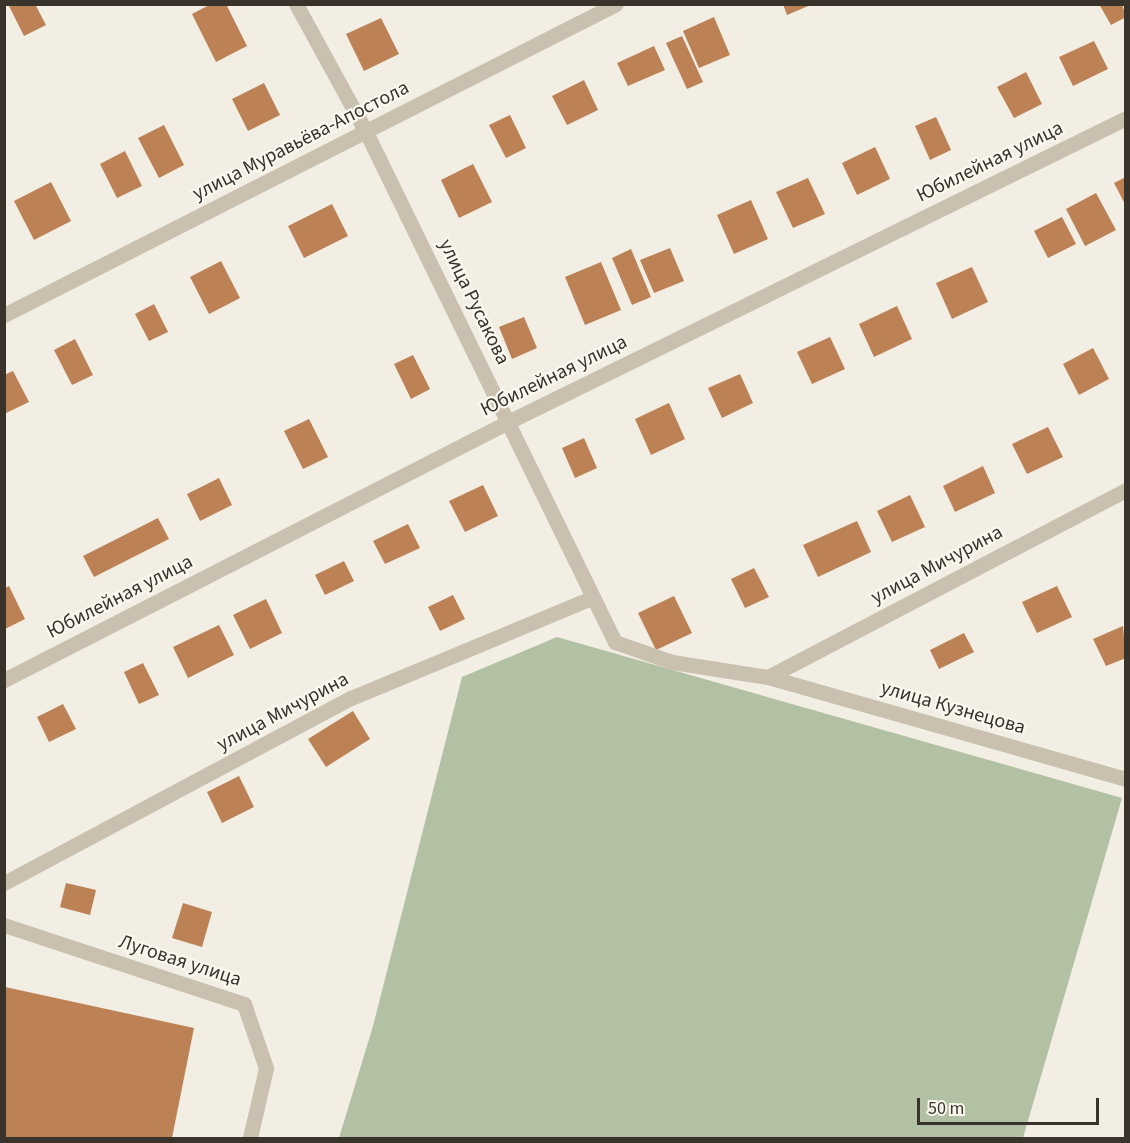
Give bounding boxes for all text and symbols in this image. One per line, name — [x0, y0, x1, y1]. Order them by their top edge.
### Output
street label: улица Муравьёва-Апостола — [189, 76, 413, 206]
street label: Юбилейная улица — [913, 116, 1067, 208]
street label: улица Русакова — [433, 235, 515, 369]
street label: Юбилейная улица — [477, 330, 631, 422]
street label: улица Мичурина — [867, 520, 1007, 610]
street label: Юбилейная улица — [43, 550, 197, 644]
street label: улица Мичурина — [213, 667, 353, 757]
street label: улица Кузнецова — [878, 676, 1028, 740]
street label: Луговая улица — [116, 930, 244, 992]
scale bar — [920, 1086, 1102, 1124]
text: 50 m — [928, 1096, 964, 1121]

